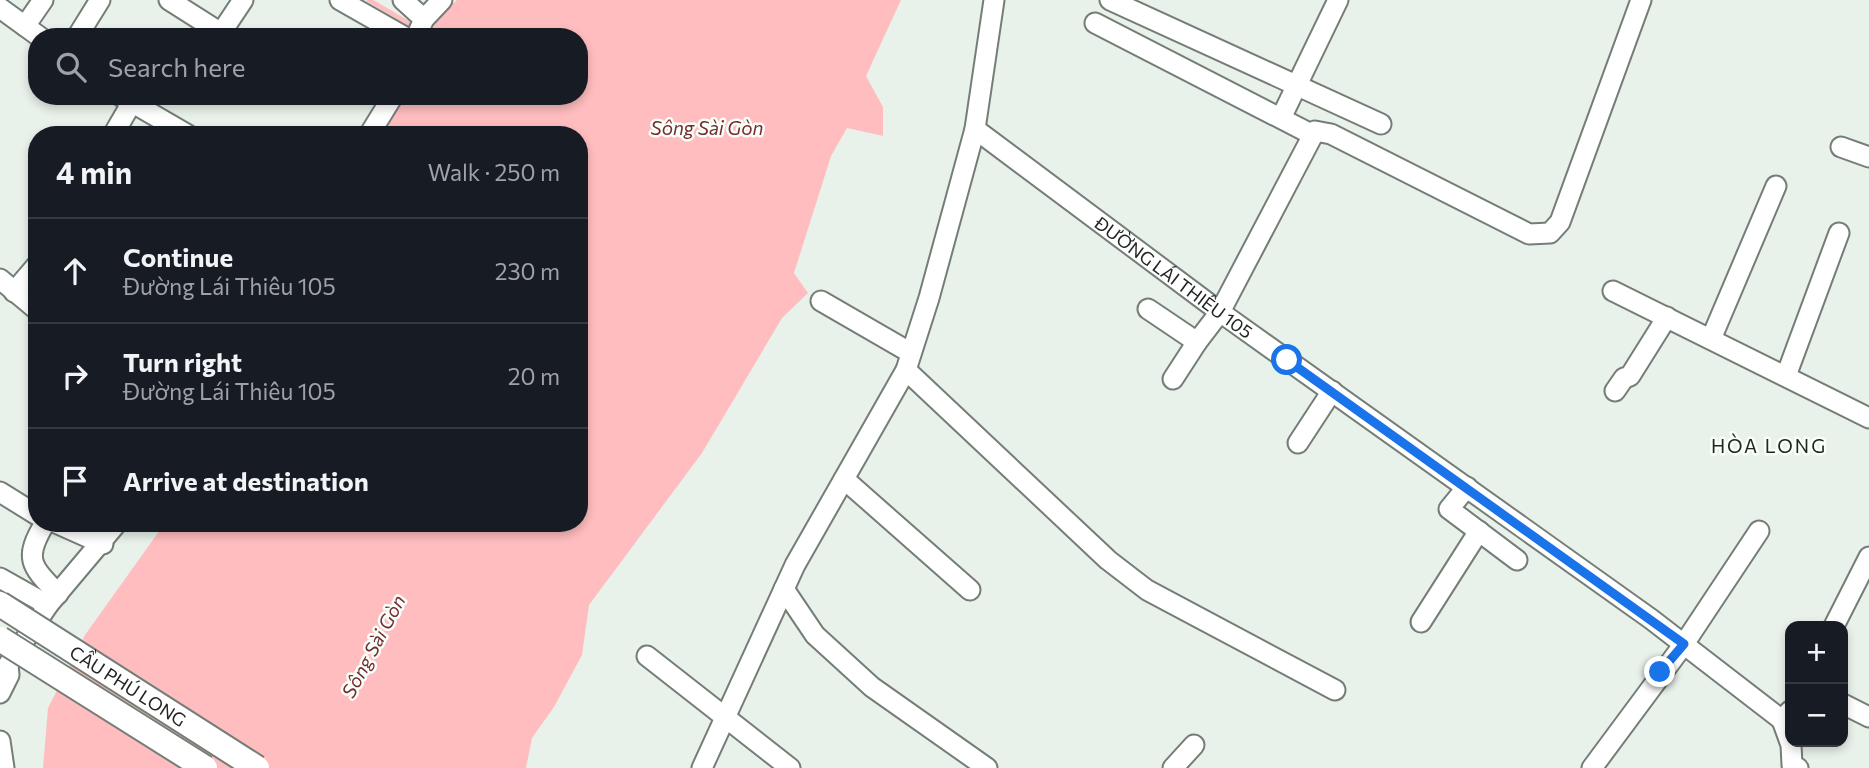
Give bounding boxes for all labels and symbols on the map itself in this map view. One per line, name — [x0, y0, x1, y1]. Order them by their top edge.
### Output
water label: Sông Sài Gòn — [650, 116, 764, 139]
street label: ĐƯỜNG LÁI THIÊU 105 — [1090, 211, 1257, 343]
route start — [1271, 344, 1302, 375]
district label: HÒA LONG — [1711, 433, 1827, 457]
water label: Sông Sài Gòn — [336, 591, 410, 701]
street label: CẦU PHÚ LONG — [66, 641, 190, 731]
route end — [1644, 656, 1675, 687]

